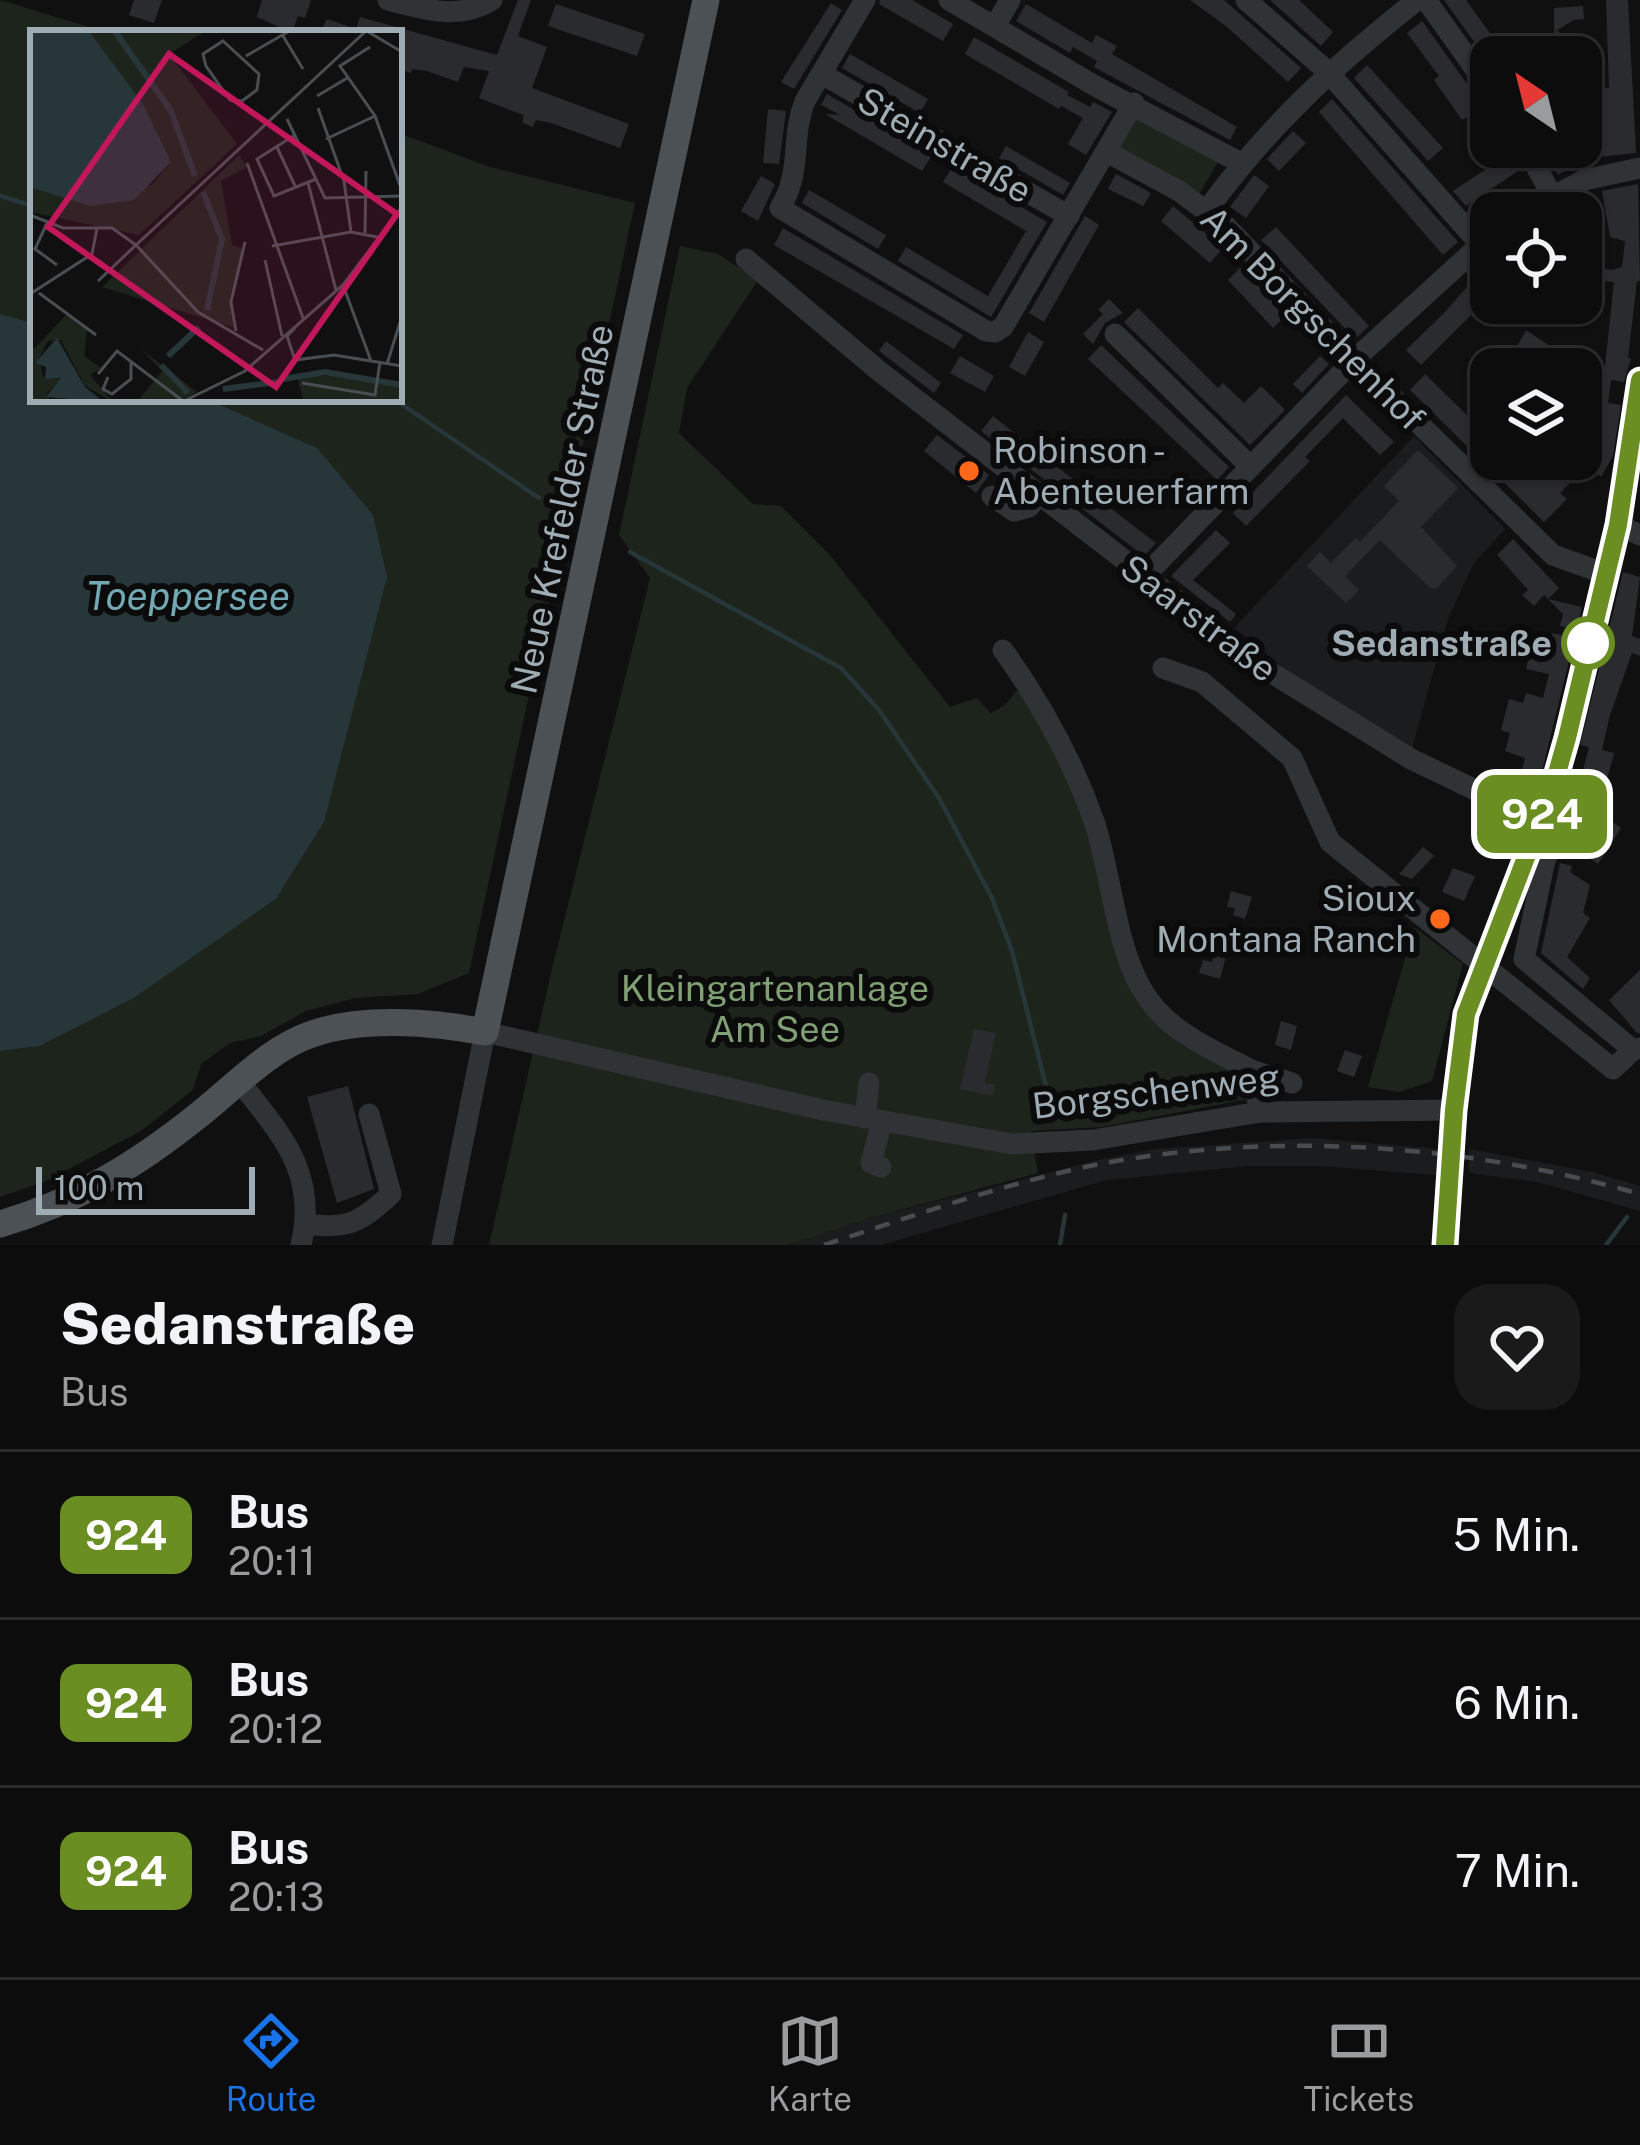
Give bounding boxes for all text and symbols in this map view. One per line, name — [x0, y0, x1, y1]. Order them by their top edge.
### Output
inset map — [30, 30, 402, 402]
north arrow — [1470, 36, 1602, 168]
map controls — [1470, 36, 1602, 480]
street label: Steinstraße — [851, 78, 1039, 212]
button: locate — [1470, 192, 1602, 324]
street label: Am Borgschenhof — [1192, 197, 1434, 439]
street label: Neue Krefelder Straße — [502, 320, 622, 698]
button: layers — [1470, 348, 1602, 480]
place label: Robinson - Abenteuerfarm — [993, 429, 1249, 512]
marker: Robinson - Abenteuerfarm — [956, 458, 982, 484]
street label: Saarstraße — [1113, 546, 1285, 690]
water label: Toeppersee — [86, 573, 290, 619]
marker: Sedanstraße — [1563, 618, 1613, 668]
place label: Sedanstraße — [1331, 622, 1552, 664]
line badge: 924 — [1473, 775, 1611, 853]
text: 924 — [1501, 789, 1583, 838]
place label: Sioux Montana Ranch — [1156, 877, 1416, 960]
marker: Sioux Montana Ranch — [1427, 906, 1453, 932]
park label: Kleingartenanlage Am See — [621, 967, 929, 1050]
street label: Borgschenweg — [1030, 1055, 1282, 1127]
scale bar — [36, 1161, 255, 1214]
text: 100 m — [54, 1169, 144, 1207]
button: heart — [1454, 1284, 1580, 1410]
text: Sedanstraße — [60, 1290, 415, 1357]
text: Bus — [60, 1369, 129, 1415]
text: Bus — [228, 1485, 309, 1538]
text: 5 Min. — [1453, 1508, 1580, 1561]
text: 924 — [85, 1510, 167, 1559]
text: 20:11 — [228, 1538, 316, 1584]
text: Bus — [228, 1653, 309, 1706]
text: 6 Min. — [1454, 1676, 1580, 1729]
text: 924 — [85, 1678, 167, 1727]
text: 20:12 — [228, 1706, 323, 1752]
text: Bus — [228, 1821, 309, 1874]
text: 7 Min. — [1455, 1844, 1580, 1897]
text: 924 — [85, 1846, 167, 1895]
text: 20:13 — [228, 1874, 324, 1920]
tab: Route — [226, 2008, 316, 2118]
tab: Karte — [768, 2008, 852, 2118]
tab: Tickets — [1304, 2008, 1414, 2118]

